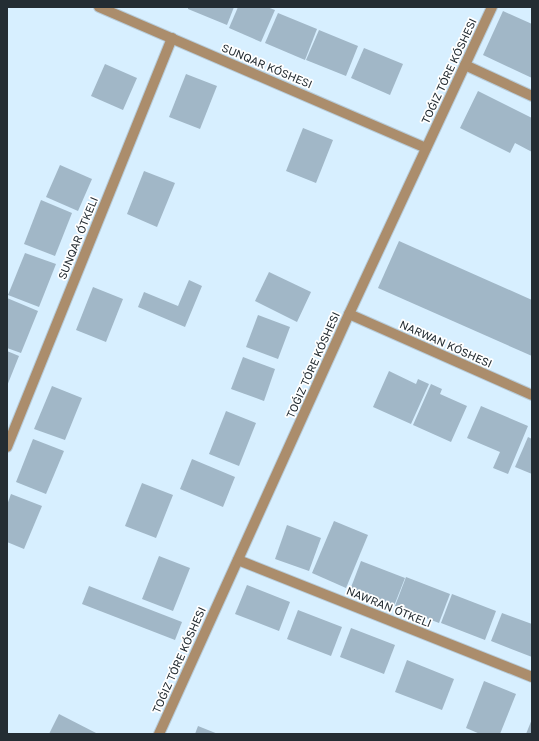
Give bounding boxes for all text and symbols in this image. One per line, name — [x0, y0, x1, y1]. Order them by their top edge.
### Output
street label: TOǴIZ TÓRE KÓSHESI — [418, 16, 479, 126]
street label: SUNQAR KÓSHESI — [220, 41, 315, 91]
street label: SUNQAR ÓTKELI — [55, 195, 100, 281]
street label: TOǴIZ TÓRE KÓSHESI — [283, 310, 342, 420]
street label: NARWAN KÓSHESI — [398, 317, 494, 370]
street label: NAWRAN ÓTKELI — [345, 584, 434, 629]
street label: TOǴIZ TÓRE KÓSHESI — [149, 605, 208, 715]

